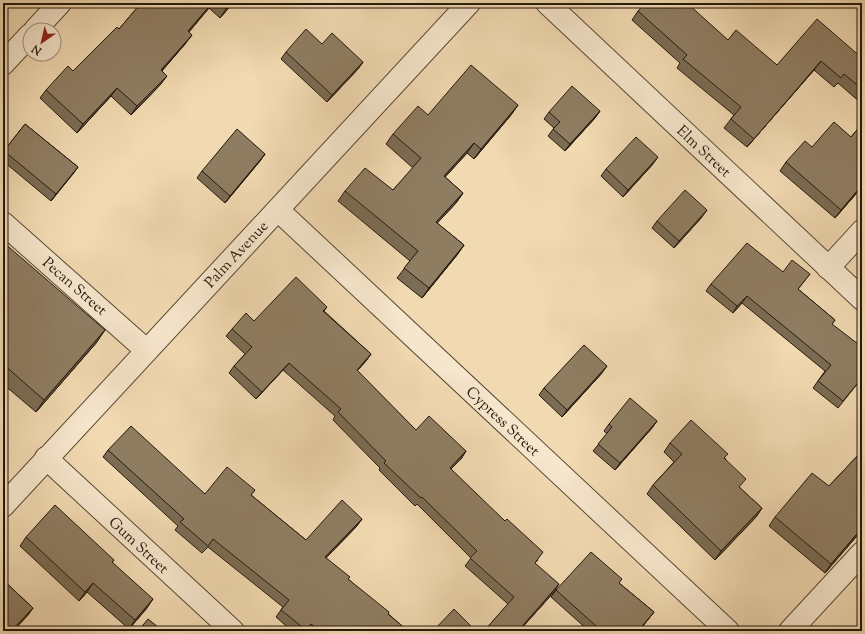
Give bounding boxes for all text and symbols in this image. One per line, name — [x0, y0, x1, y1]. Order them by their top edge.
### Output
north arrow — [22, 22, 62, 62]
text: N — [29, 40, 46, 59]
street label: Elm Street — [671, 121, 735, 183]
street label: Palm Avenue — [200, 217, 274, 293]
street label: Pecan Street — [37, 253, 111, 321]
street label: Cypress Street — [460, 382, 544, 462]
street label: Gum Street — [103, 513, 173, 579]

